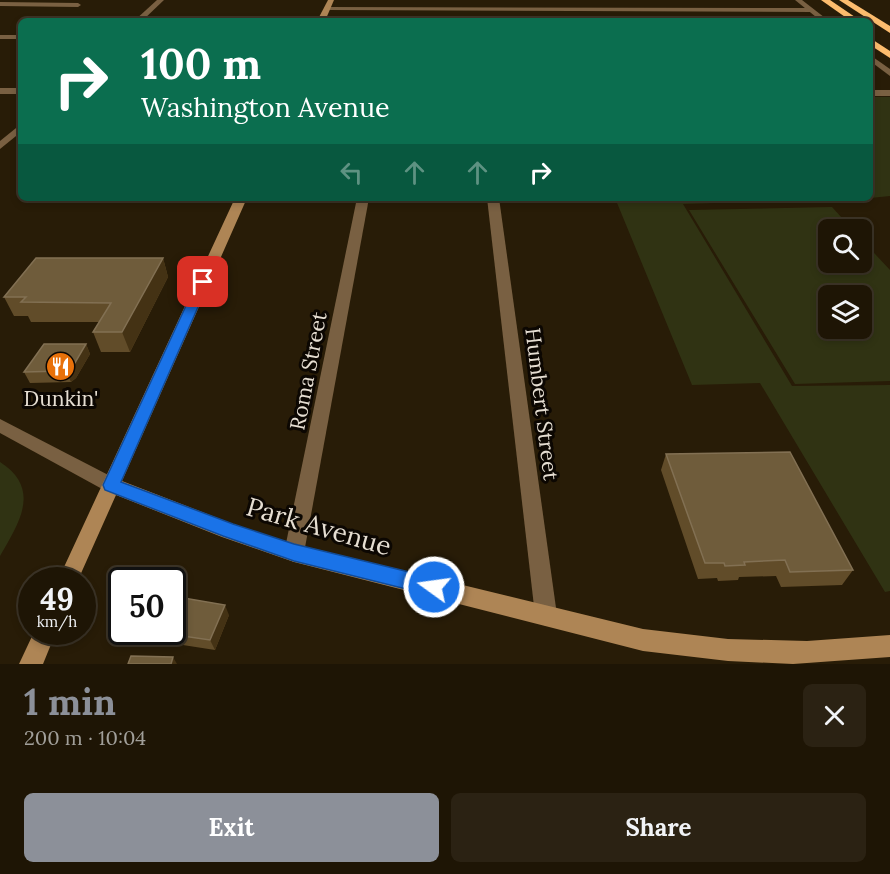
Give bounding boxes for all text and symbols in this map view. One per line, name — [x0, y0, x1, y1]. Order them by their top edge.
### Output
text: 100 m — [141, 37, 261, 91]
icon: right — [42, 42, 120, 120]
text: Washington Avenue — [141, 90, 390, 124]
icon: left — [335, 156, 368, 189]
icon: ahead — [398, 156, 431, 189]
icon: ahead — [461, 156, 494, 189]
icon: right — [524, 156, 557, 189]
map controls — [818, 219, 872, 339]
button: search — [818, 219, 872, 273]
pin — [177, 256, 228, 307]
icon: arrive — [186, 265, 219, 298]
button: layers — [818, 285, 872, 339]
street label: Roma Street — [283, 309, 333, 432]
street label: Humbert Street — [519, 326, 565, 483]
restaurant icon: Dunkin' — [45, 351, 77, 383]
place label: Dunkin' — [24, 385, 98, 412]
street label: Park Avenue — [243, 490, 395, 562]
position arrow — [402, 555, 466, 619]
speed limit sign: 50 — [108, 567, 186, 645]
text: 49 — [40, 580, 74, 618]
text: km/h — [37, 612, 77, 631]
text: 1 min — [24, 679, 116, 725]
button: close — [803, 684, 866, 747]
text: 200 m · 10:04 — [24, 725, 146, 750]
button: Exit — [24, 793, 439, 862]
button: Share — [451, 793, 866, 862]

